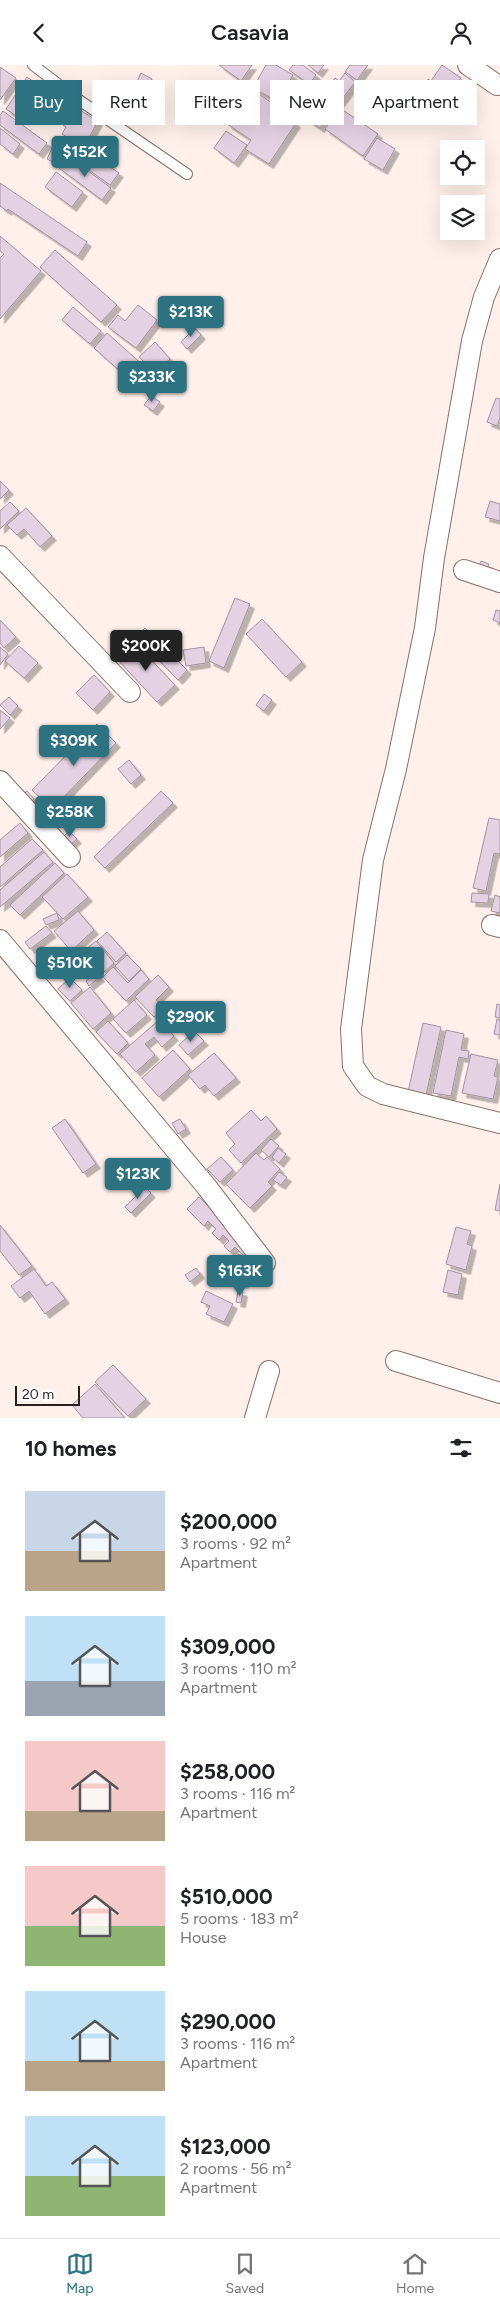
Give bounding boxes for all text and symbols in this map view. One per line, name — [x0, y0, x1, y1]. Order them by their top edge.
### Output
icon: back — [25, 19, 53, 47]
text: Casavia — [211, 19, 289, 46]
icon: person — [447, 19, 475, 47]
chip: Buy — [15, 80, 82, 125]
chip: Rent — [92, 80, 165, 125]
chip: Filters — [175, 80, 260, 125]
chip: New — [270, 80, 344, 125]
chip: Apartment — [354, 80, 477, 125]
pin: $152K — [50, 135, 120, 178]
map controls — [440, 140, 485, 240]
button: locate — [440, 140, 485, 185]
text: $152K — [63, 142, 107, 161]
button: layers — [440, 195, 485, 240]
pin: $213K — [156, 295, 226, 338]
text: $213K — [169, 302, 213, 321]
pin: $233K — [117, 361, 187, 403]
text: $233K — [129, 367, 175, 386]
pin: $200K — [111, 629, 181, 672]
text: $200K — [121, 636, 171, 655]
pin: $309K — [39, 725, 109, 767]
text: $309K — [50, 731, 98, 750]
pin: $258K — [35, 795, 105, 838]
text: $258K — [46, 802, 94, 821]
pin: $510K — [35, 947, 105, 989]
text: $510K — [47, 953, 93, 972]
pin: $290K — [156, 1001, 226, 1043]
text: $290K — [167, 1007, 215, 1026]
pin: $123K — [103, 1157, 173, 1200]
text: $123K — [116, 1164, 160, 1183]
pin: $163K — [205, 1255, 275, 1297]
text: $163K — [218, 1261, 262, 1280]
scale bar — [15, 1383, 80, 1406]
text: 20 m — [22, 1386, 54, 1403]
icon: filters — [447, 1434, 475, 1462]
text: 10 homes — [25, 1436, 116, 1461]
text: $200,000 — [180, 1509, 277, 1534]
icon: home — [65, 1511, 125, 1571]
text: 3 rooms · 92 m² — [180, 1534, 291, 1553]
text: Apartment — [180, 1553, 257, 1572]
text: $309,000 — [180, 1634, 275, 1659]
icon: home — [65, 1636, 125, 1696]
text: 3 rooms · 110 m² — [180, 1659, 296, 1678]
text: Apartment — [180, 1678, 257, 1697]
text: $258,000 — [180, 1759, 275, 1784]
icon: home — [65, 1761, 125, 1821]
text: 3 rooms · 116 m² — [180, 1784, 295, 1803]
text: Apartment — [180, 1803, 257, 1822]
text: $510,000 — [180, 1884, 273, 1909]
icon: home — [65, 1886, 125, 1946]
text: 5 rooms · 183 m² — [180, 1909, 299, 1928]
text: House — [180, 1928, 226, 1947]
text: $290,000 — [180, 2009, 276, 2034]
icon: home — [65, 2011, 125, 2071]
text: 3 rooms · 116 m² — [180, 2034, 295, 2053]
text: Apartment — [180, 2053, 257, 2072]
text: $123,000 — [180, 2134, 271, 2159]
icon: home — [65, 2136, 125, 2196]
text: 2 rooms · 56 m² — [180, 2159, 292, 2178]
text: Apartment — [180, 2178, 257, 2197]
tab: Map — [66, 2250, 94, 2297]
tab: Saved — [226, 2250, 264, 2297]
tab: Home — [396, 2250, 434, 2297]

